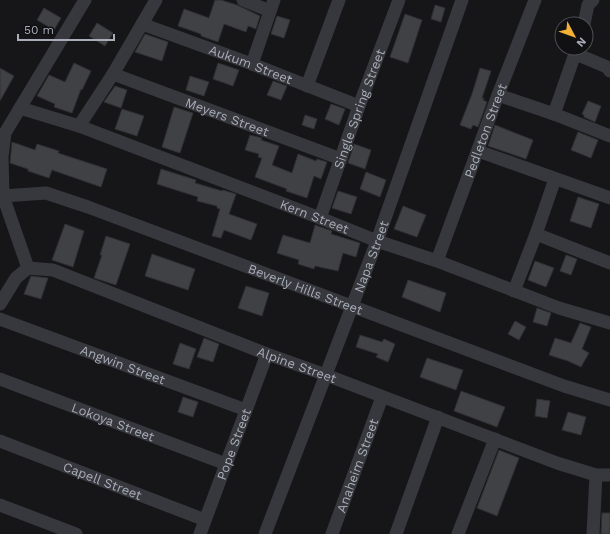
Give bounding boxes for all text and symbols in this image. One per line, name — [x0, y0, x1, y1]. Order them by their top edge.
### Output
scale bar — [18, 16, 114, 42]
north arrow — [554, 16, 594, 56]
text: 50 m — [24, 23, 54, 37]
text: N — [574, 35, 589, 50]
street label: Aukum Street — [207, 42, 295, 87]
street label: Single Spring Street — [331, 46, 388, 171]
street label: Pedleton Street — [461, 81, 510, 180]
street label: Meyers Street — [183, 95, 271, 140]
street label: Kern Street — [278, 197, 352, 237]
street label: Napa Street — [351, 218, 392, 295]
street label: Beverly Hills Street — [246, 261, 365, 318]
street label: Angwin Street — [78, 342, 168, 388]
street label: Alpine Street — [255, 344, 339, 387]
street label: Lokoya Street — [70, 400, 157, 445]
street label: Pope Street — [214, 406, 254, 482]
street label: Anaheim Street — [333, 416, 382, 515]
street label: Capell Street — [61, 459, 144, 503]

